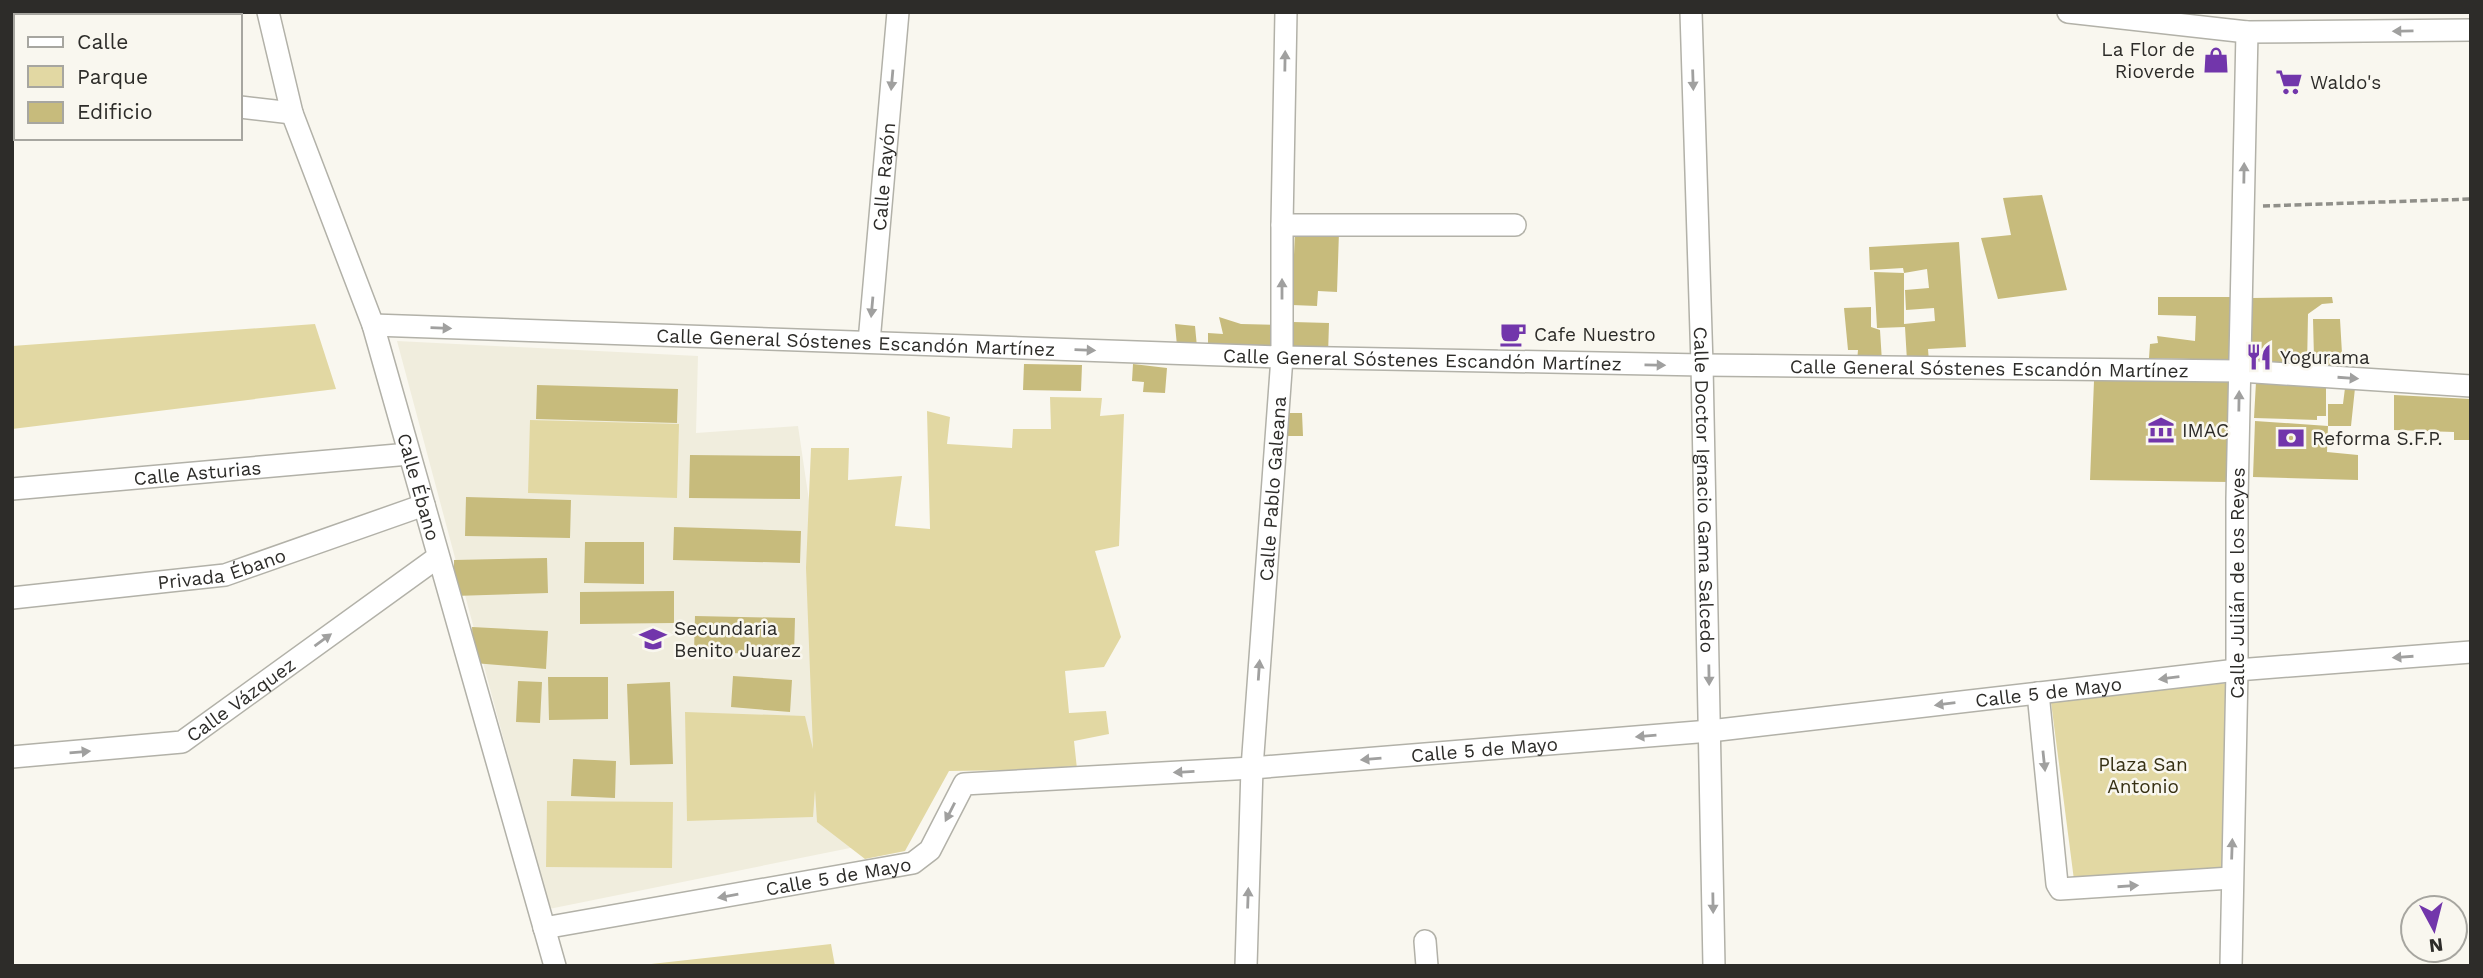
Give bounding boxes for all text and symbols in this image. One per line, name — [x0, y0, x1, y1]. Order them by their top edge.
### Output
legend — [14, 14, 242, 140]
one-way arrow — [2391, 25, 2413, 37]
text: Calle — [77, 29, 128, 54]
place label: La Flor de Rioverde — [2101, 38, 2195, 83]
shop icon: La Flor de Rioverde — [2201, 45, 2231, 75]
one-way arrow — [1280, 50, 1291, 72]
text: Parque — [77, 64, 148, 89]
supermarket icon: Waldo's — [2274, 67, 2304, 97]
one-way arrow — [886, 69, 897, 91]
one-way arrow — [1687, 70, 1698, 92]
place label: Waldo's — [2310, 71, 2381, 94]
text: Edificio — [77, 99, 153, 124]
street label: Calle Rayón — [867, 121, 900, 232]
one-way arrow — [2238, 162, 2250, 184]
one-way arrow — [1276, 277, 1288, 299]
one-way arrow — [866, 296, 877, 318]
cafe icon: Cafe Nuestro — [1498, 319, 1528, 349]
one-way arrow — [430, 322, 452, 333]
street label: Calle General Sóstenes Escandón Martínez — [656, 323, 1055, 361]
place label: Cafe Nuestro — [1534, 323, 1656, 346]
street label: Calle Doctor Ignacio Gama Salcedo — [1689, 326, 1719, 653]
restaurant icon: Yogurama — [2244, 342, 2274, 372]
street label: Calle General Sóstenes Escandón Martínez — [1223, 343, 1622, 375]
one-way arrow — [1074, 344, 1096, 355]
place label: Yogurama — [2280, 346, 2370, 369]
street label: Calle General Sóstenes Escandón Martínez — [1790, 354, 2189, 382]
one-way arrow — [1644, 359, 1666, 370]
one-way arrow — [2337, 373, 2359, 384]
one-way arrow — [2234, 389, 2245, 411]
street label: Calle Pablo Galeana — [1254, 395, 1291, 582]
museum icon: IMAC — [2146, 415, 2176, 445]
place label: IMAC — [2182, 419, 2229, 442]
bank icon: Reforma S.F.P. — [2276, 423, 2306, 453]
place label: Reforma S.F.P. — [2312, 427, 2443, 450]
street label: Calle Ébano — [393, 430, 445, 543]
street label: Calle Asturias — [133, 456, 262, 490]
street label: Calle Julián de los Reyes — [2225, 467, 2249, 699]
street label: Privada Ébano — [156, 543, 289, 594]
place label: Secundaria Benito Juarez — [674, 617, 801, 662]
school or university icon: Secundaria Benito Juarez — [638, 624, 668, 654]
one-way arrow — [314, 634, 332, 648]
one-way arrow — [2391, 652, 2413, 663]
street label: Calle Vázquez — [182, 653, 300, 747]
one-way arrow — [1254, 659, 1265, 681]
one-way arrow — [1703, 664, 1715, 686]
street label: Calle 5 de Mayo — [1974, 672, 2123, 712]
one-way arrow — [2158, 672, 2180, 683]
one-way arrow — [1934, 698, 1956, 709]
one-way arrow — [1635, 731, 1657, 742]
street label: Calle 5 de Mayo — [1410, 732, 1559, 767]
one-way arrow — [69, 746, 91, 757]
one-way arrow — [2039, 750, 2050, 772]
park label: Plaza San Antonio — [2098, 753, 2188, 798]
one-way arrow — [1359, 754, 1381, 765]
one-way arrow — [1173, 767, 1195, 778]
one-way arrow — [944, 802, 955, 822]
one-way arrow — [2226, 837, 2238, 859]
street label: Calle 5 de Mayo — [764, 852, 913, 900]
one-way arrow — [2118, 880, 2140, 891]
one-way arrow — [1242, 886, 1254, 908]
one-way arrow — [717, 890, 739, 901]
one-way arrow — [1707, 892, 1718, 914]
north arrow — [2399, 894, 2469, 964]
text: N — [2428, 933, 2444, 958]

